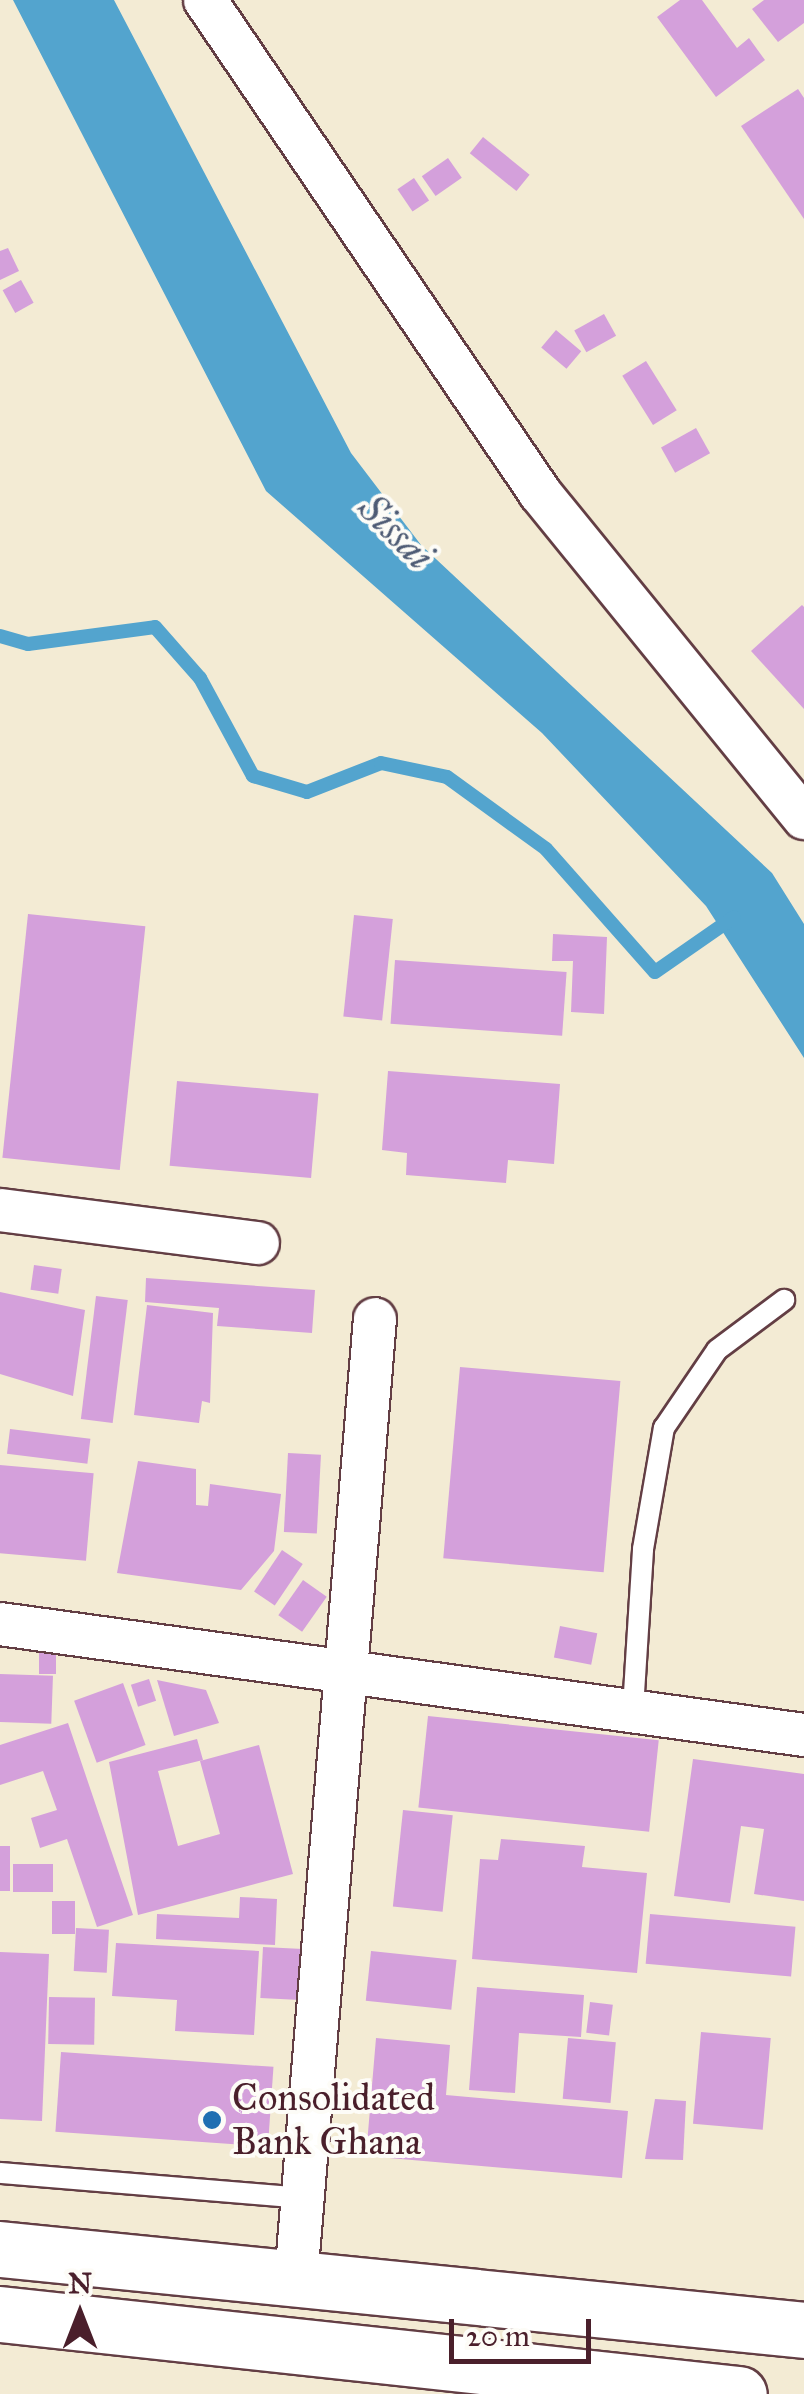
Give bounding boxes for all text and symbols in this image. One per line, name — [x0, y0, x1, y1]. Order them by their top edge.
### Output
water label: Sissai — [348, 484, 444, 580]
place label: Consolidated Bank Ghana — [232, 2075, 435, 2164]
marker: Consolidated Bank Ghana — [201, 2109, 223, 2131]
north arrow — [30, 2264, 130, 2364]
text: N — [68, 2266, 92, 2301]
scale bar — [454, 2299, 596, 2361]
text: 20 m — [466, 2318, 530, 2354]

